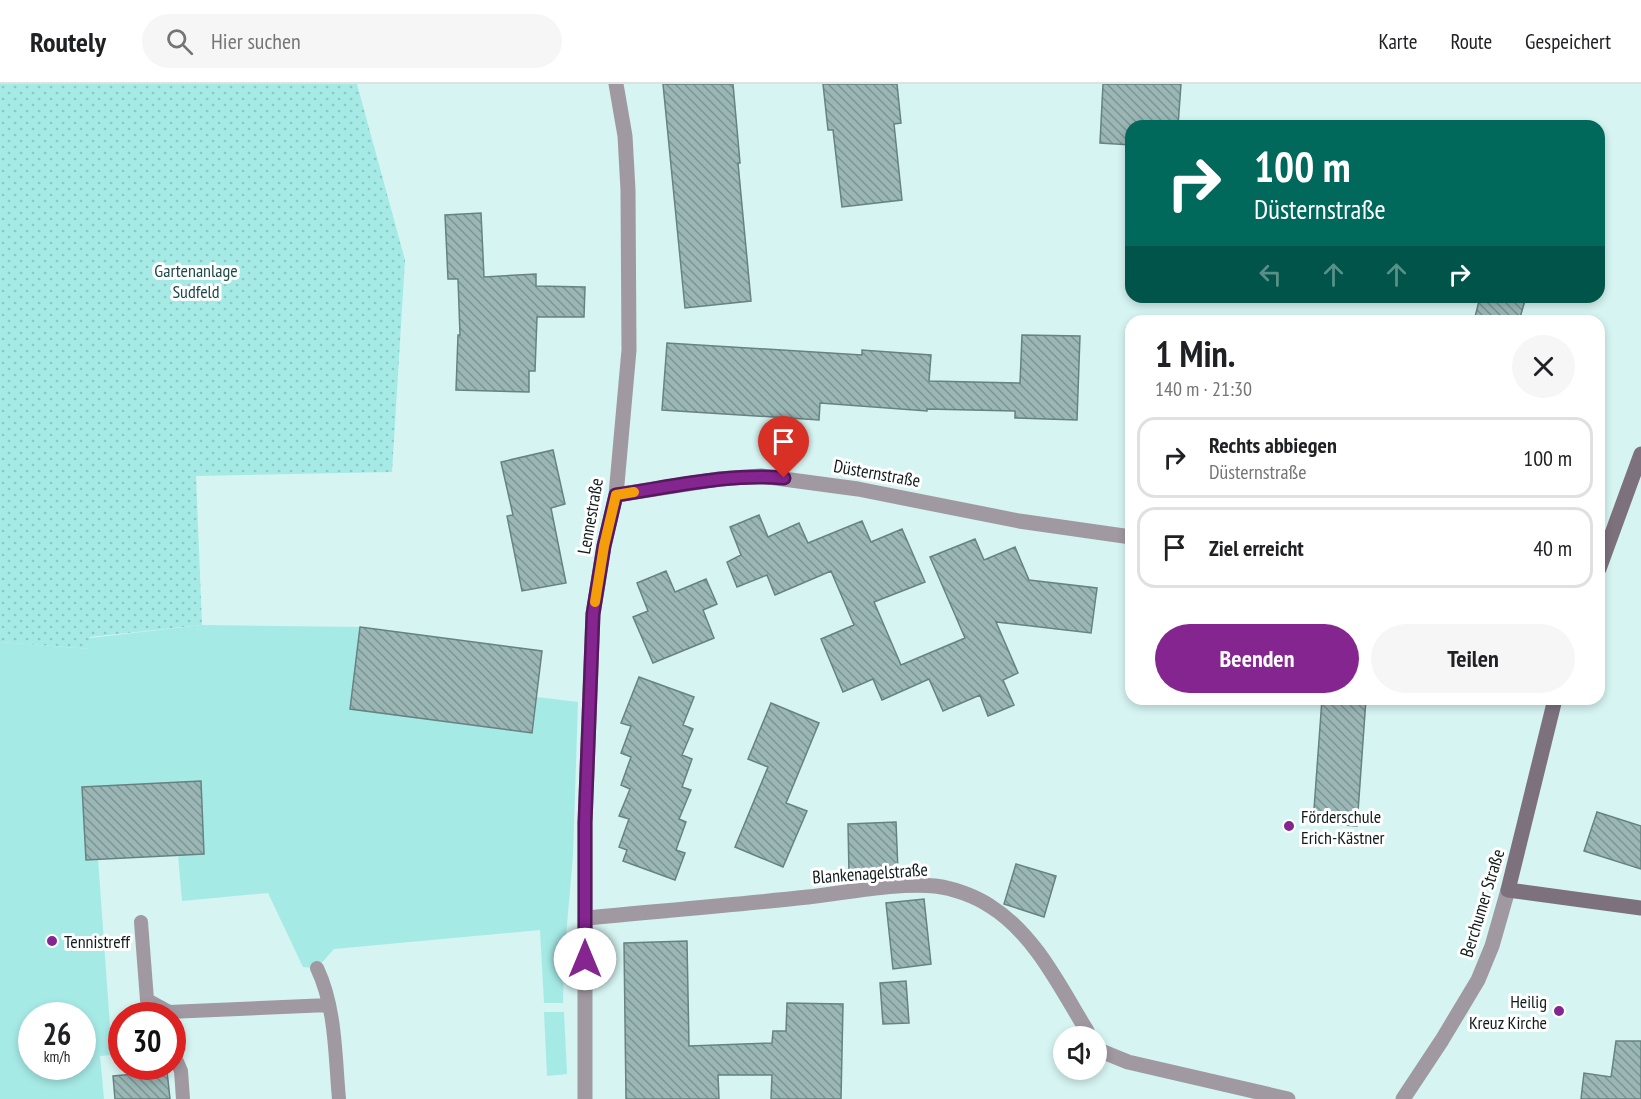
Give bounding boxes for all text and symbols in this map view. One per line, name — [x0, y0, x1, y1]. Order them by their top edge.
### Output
search box — [142, 14, 562, 68]
text: Routely — [30, 23, 106, 60]
icon: search — [163, 25, 196, 58]
text: Hier suchen — [211, 27, 301, 55]
text: Karte — [1379, 28, 1417, 55]
text: Route — [1450, 28, 1492, 55]
text: Gespeichert — [1525, 28, 1611, 55]
text: 100 m — [1254, 139, 1351, 194]
icon: right — [1155, 144, 1233, 222]
text: Düsternstraße — [1254, 192, 1386, 226]
icon: left — [1254, 258, 1287, 291]
icon: ahead — [1317, 258, 1350, 291]
icon: ahead — [1380, 258, 1413, 291]
icon: right — [1443, 258, 1476, 291]
park label: Gartenanlage Sudfeld — [154, 259, 238, 303]
text: 1 Min. — [1155, 330, 1235, 377]
button: close — [1512, 335, 1575, 398]
text: 140 m · 21:30 — [1155, 376, 1252, 402]
pin — [758, 416, 809, 478]
icon: arrive — [767, 425, 800, 458]
text: Rechts abbiegen — [1209, 431, 1337, 459]
icon: right — [1158, 441, 1191, 474]
text: 100 m — [1523, 444, 1572, 472]
street label: Düsternstraße — [832, 454, 922, 492]
text: Düsternstraße — [1209, 459, 1307, 485]
street label: Lennestraße — [572, 476, 608, 556]
icon: arrive — [1158, 531, 1191, 564]
text: Ziel erreicht — [1209, 534, 1304, 562]
text: 40 m — [1533, 534, 1572, 562]
button: Beenden — [1155, 624, 1359, 693]
button: Teilen — [1371, 624, 1575, 693]
place label: Förderschule Erich-Kästner — [1301, 805, 1385, 849]
marker: Förderschule Erich-Kästner — [1282, 819, 1296, 833]
street label: Berchumer Straße — [1455, 846, 1509, 960]
street label: Blankenagelstraße — [811, 857, 929, 889]
position arrow — [553, 927, 617, 991]
place label: Tennistreff — [64, 930, 131, 953]
marker: Tennistreff — [45, 934, 59, 948]
place label: Heilig Kreuz Kirche — [1469, 990, 1547, 1034]
speed limit sign: 30 — [108, 1002, 186, 1080]
marker: Heilig Kreuz Kirche — [1552, 1004, 1566, 1018]
text: 26 — [43, 1014, 71, 1053]
map controls — [1053, 1026, 1107, 1080]
button: sound — [1053, 1026, 1107, 1080]
text: km/h — [44, 1047, 70, 1066]

